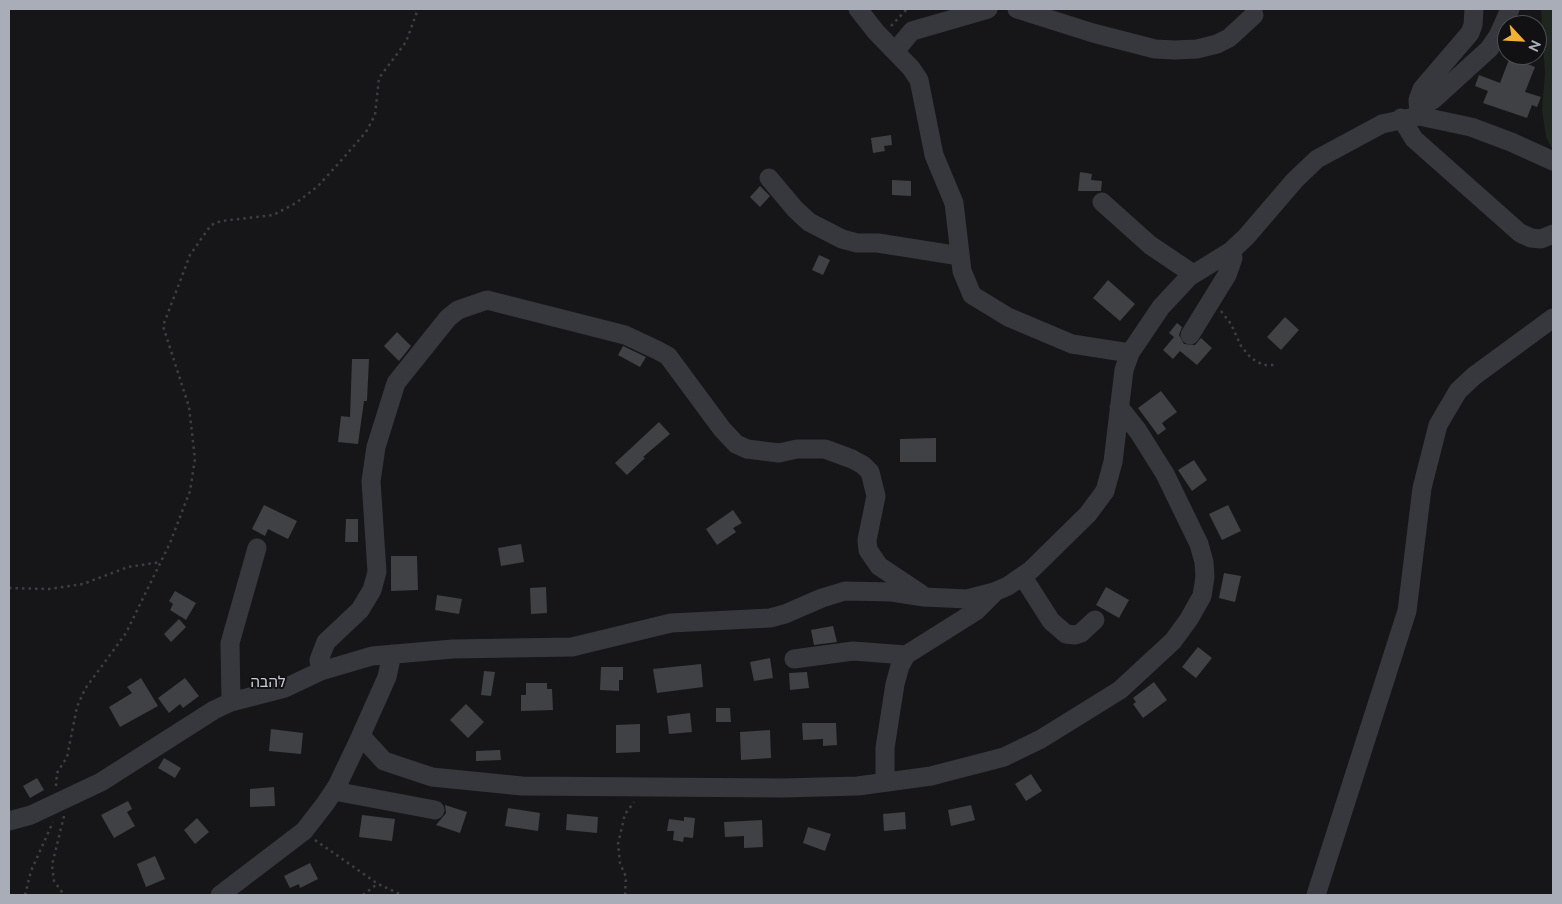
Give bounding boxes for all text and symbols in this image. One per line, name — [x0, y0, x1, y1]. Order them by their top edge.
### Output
north arrow — [1497, 15, 1547, 65]
text: N — [1525, 38, 1544, 54]
district label: להבה — [250, 673, 286, 691]

